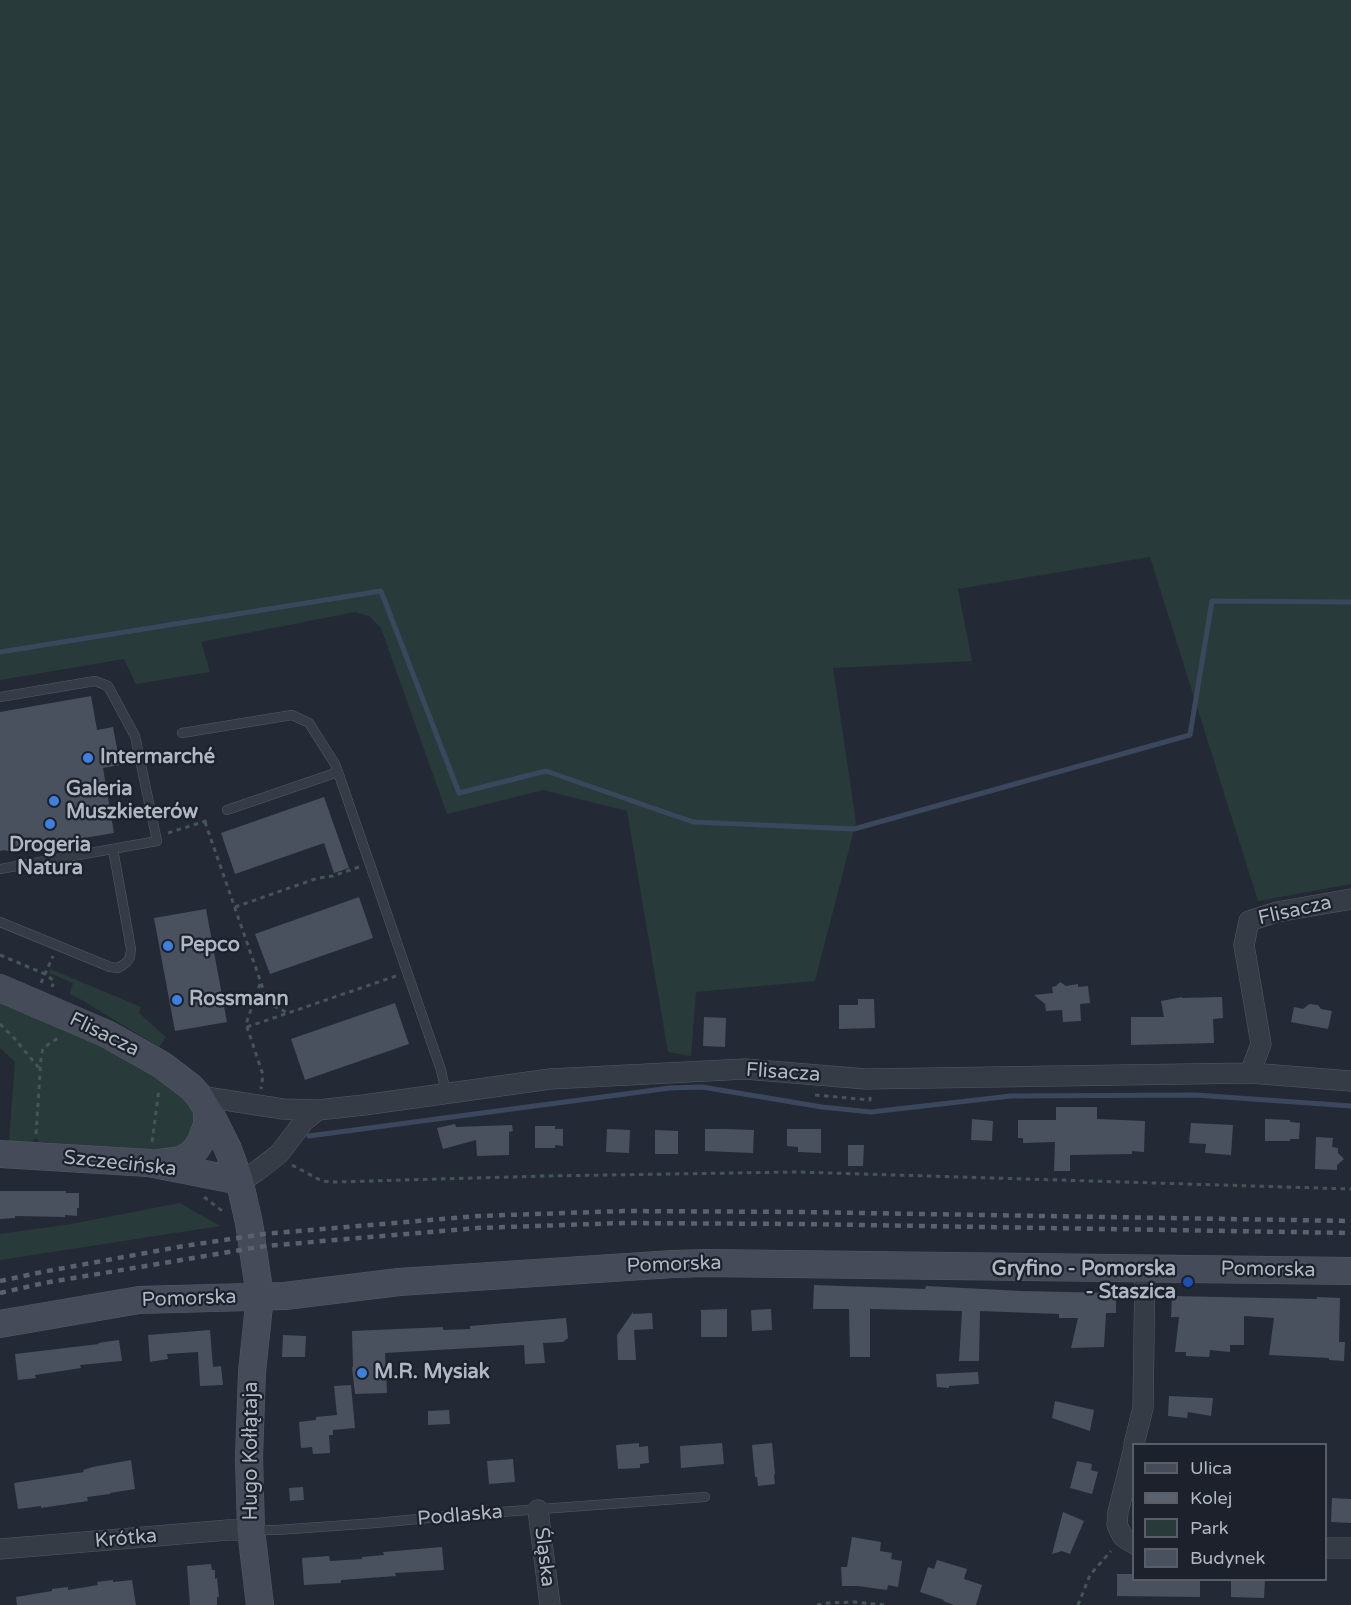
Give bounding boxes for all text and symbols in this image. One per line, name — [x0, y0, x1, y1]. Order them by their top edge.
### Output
place label: Intermarché — [100, 746, 215, 770]
marker: Intermarché — [81, 751, 95, 765]
place label: Galeria Muszkieterów — [66, 778, 198, 825]
marker: Galeria Muszkieterów — [47, 794, 61, 808]
marker: Drogeria Natura — [43, 817, 57, 831]
place label: Drogeria Natura — [9, 834, 91, 881]
street label: Flisacza — [1256, 891, 1334, 931]
place label: Pepco — [180, 934, 240, 958]
marker: Pepco — [161, 939, 175, 953]
place label: Rossmann — [189, 988, 289, 1012]
marker: Rossmann — [170, 993, 184, 1007]
street label: Flisacza — [65, 1008, 143, 1062]
street label: Flisacza — [745, 1058, 821, 1088]
street label: Szczecińska — [62, 1146, 178, 1182]
street label: Pomorska — [626, 1251, 722, 1279]
street label: Pomorska — [1220, 1257, 1316, 1283]
place label: Gryfino - Pomorska - Staszica — [992, 1258, 1176, 1305]
marker: Gryfino - Pomorska - Staszica — [1181, 1275, 1195, 1289]
street label: Pomorska — [141, 1285, 237, 1313]
place label: M.R. Mysiak — [374, 1361, 490, 1385]
marker: M.R. Mysiak — [355, 1366, 369, 1380]
street label: Hugo Kołłątaja — [240, 1382, 264, 1520]
legend — [1132, 1443, 1327, 1581]
text: Ulica — [1190, 1457, 1232, 1479]
text: Kolej — [1190, 1487, 1232, 1509]
street label: Podlaska — [416, 1500, 504, 1532]
text: Park — [1190, 1517, 1228, 1539]
street label: Krótka — [94, 1524, 158, 1554]
street label: Śląska — [528, 1526, 560, 1588]
text: Budynek — [1190, 1547, 1265, 1569]

